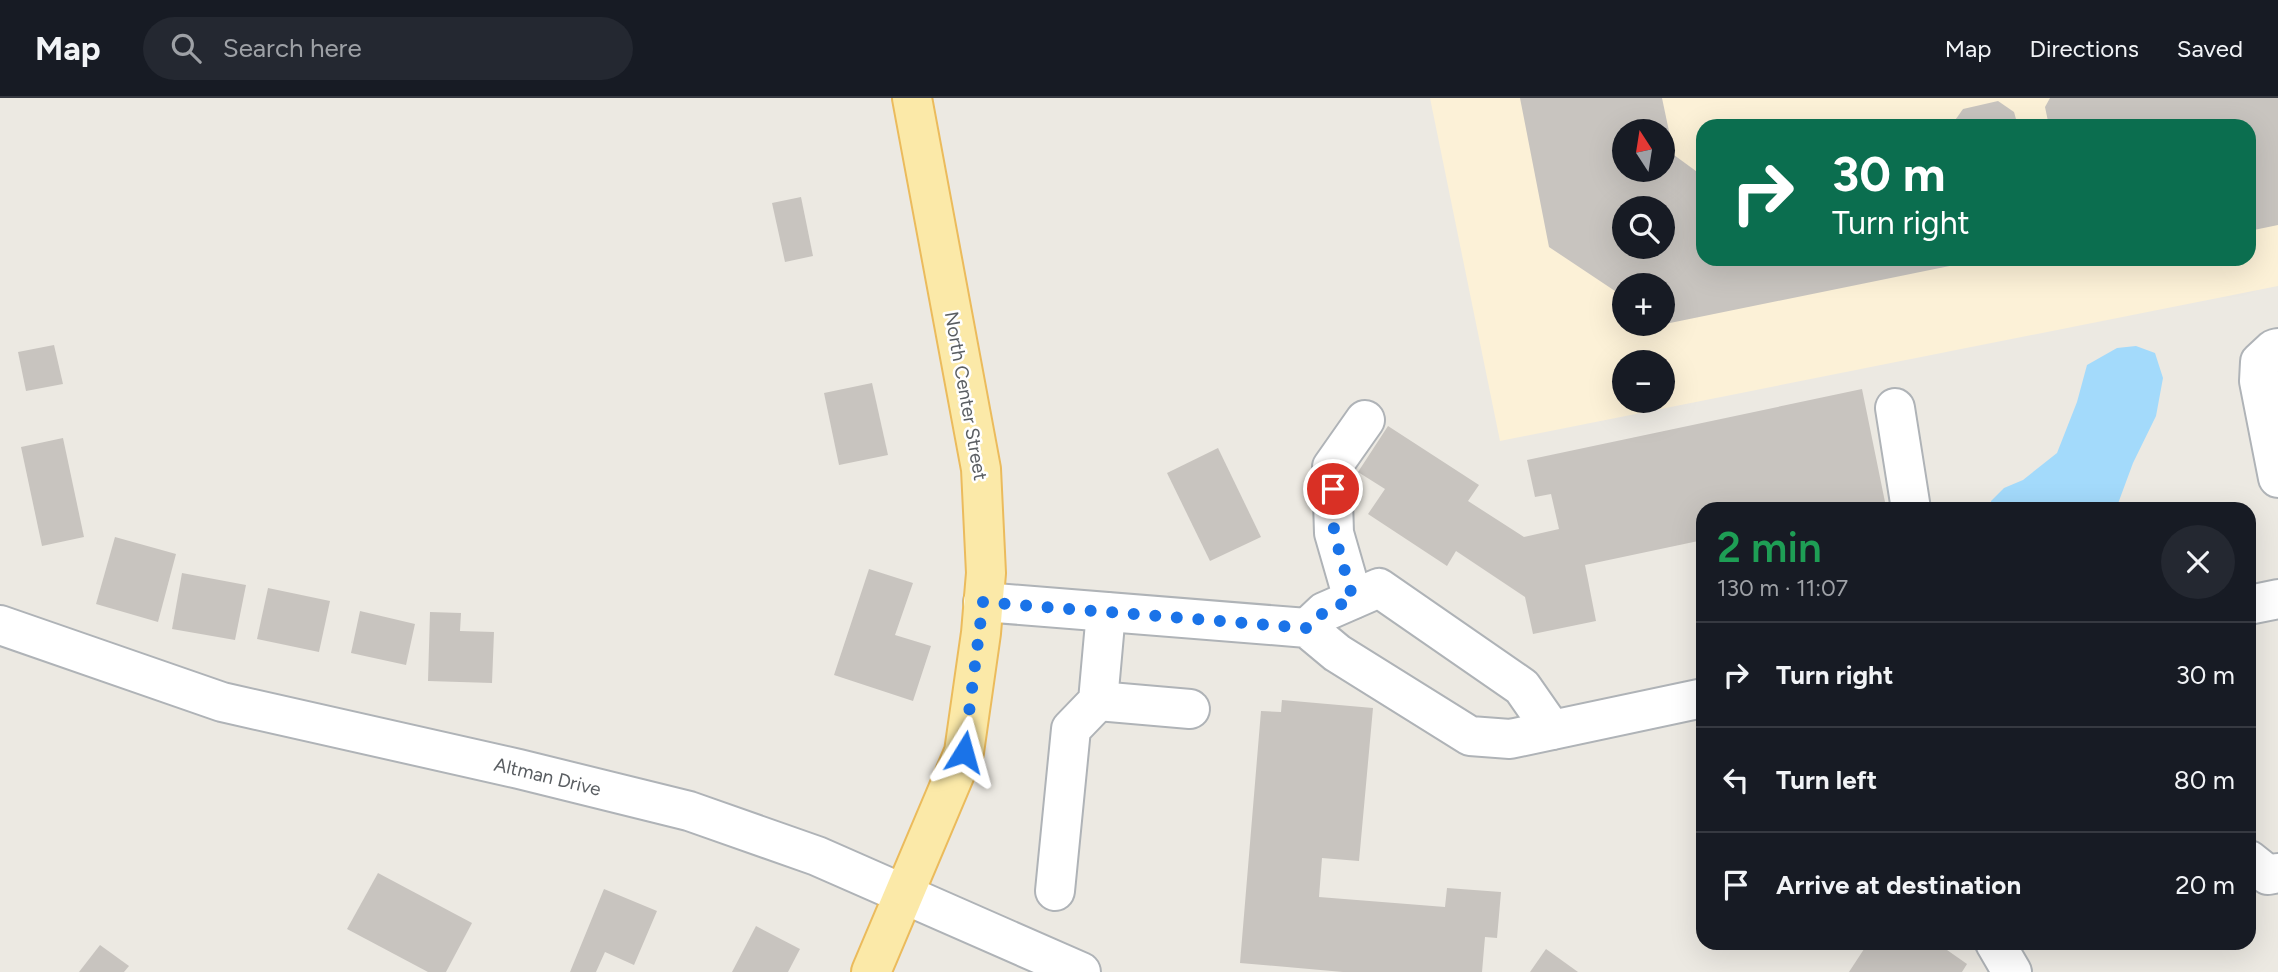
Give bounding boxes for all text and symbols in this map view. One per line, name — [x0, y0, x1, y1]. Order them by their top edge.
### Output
search box — [143, 17, 633, 80]
text: Map — [35, 29, 101, 68]
icon: search — [167, 29, 205, 67]
text: Search here — [223, 32, 362, 64]
text: Map — [1945, 34, 1991, 63]
text: Directions — [2029, 34, 2139, 63]
text: Saved — [2177, 34, 2243, 63]
north arrow — [1612, 119, 1675, 182]
map controls — [1612, 119, 1675, 413]
text: 30 m — [1832, 144, 1945, 203]
icon: right — [1717, 147, 1808, 238]
button: search — [1612, 196, 1675, 259]
text: Turn right — [1832, 204, 1970, 242]
button: + — [1612, 273, 1675, 336]
street label: North Center Street — [940, 310, 992, 482]
button: − — [1612, 350, 1675, 413]
pin — [1303, 459, 1363, 519]
icon: arrive — [1314, 470, 1352, 508]
text: 2 min — [1717, 522, 1822, 573]
button: close — [2161, 525, 2235, 599]
text: 130 m · 11:07 — [1717, 574, 1848, 602]
icon: right — [1717, 656, 1755, 694]
text: Turn right — [1776, 659, 1893, 691]
text: 30 m — [2176, 659, 2235, 691]
position arrow — [927, 715, 1001, 789]
street label: Altman Drive — [492, 752, 604, 800]
icon: left — [1717, 761, 1755, 799]
text: Turn left — [1776, 764, 1877, 796]
text: 80 m — [2174, 764, 2235, 796]
icon: arrive — [1717, 866, 1755, 904]
text: Arrive at destination — [1776, 869, 2021, 901]
text: 20 m — [2175, 869, 2235, 901]

